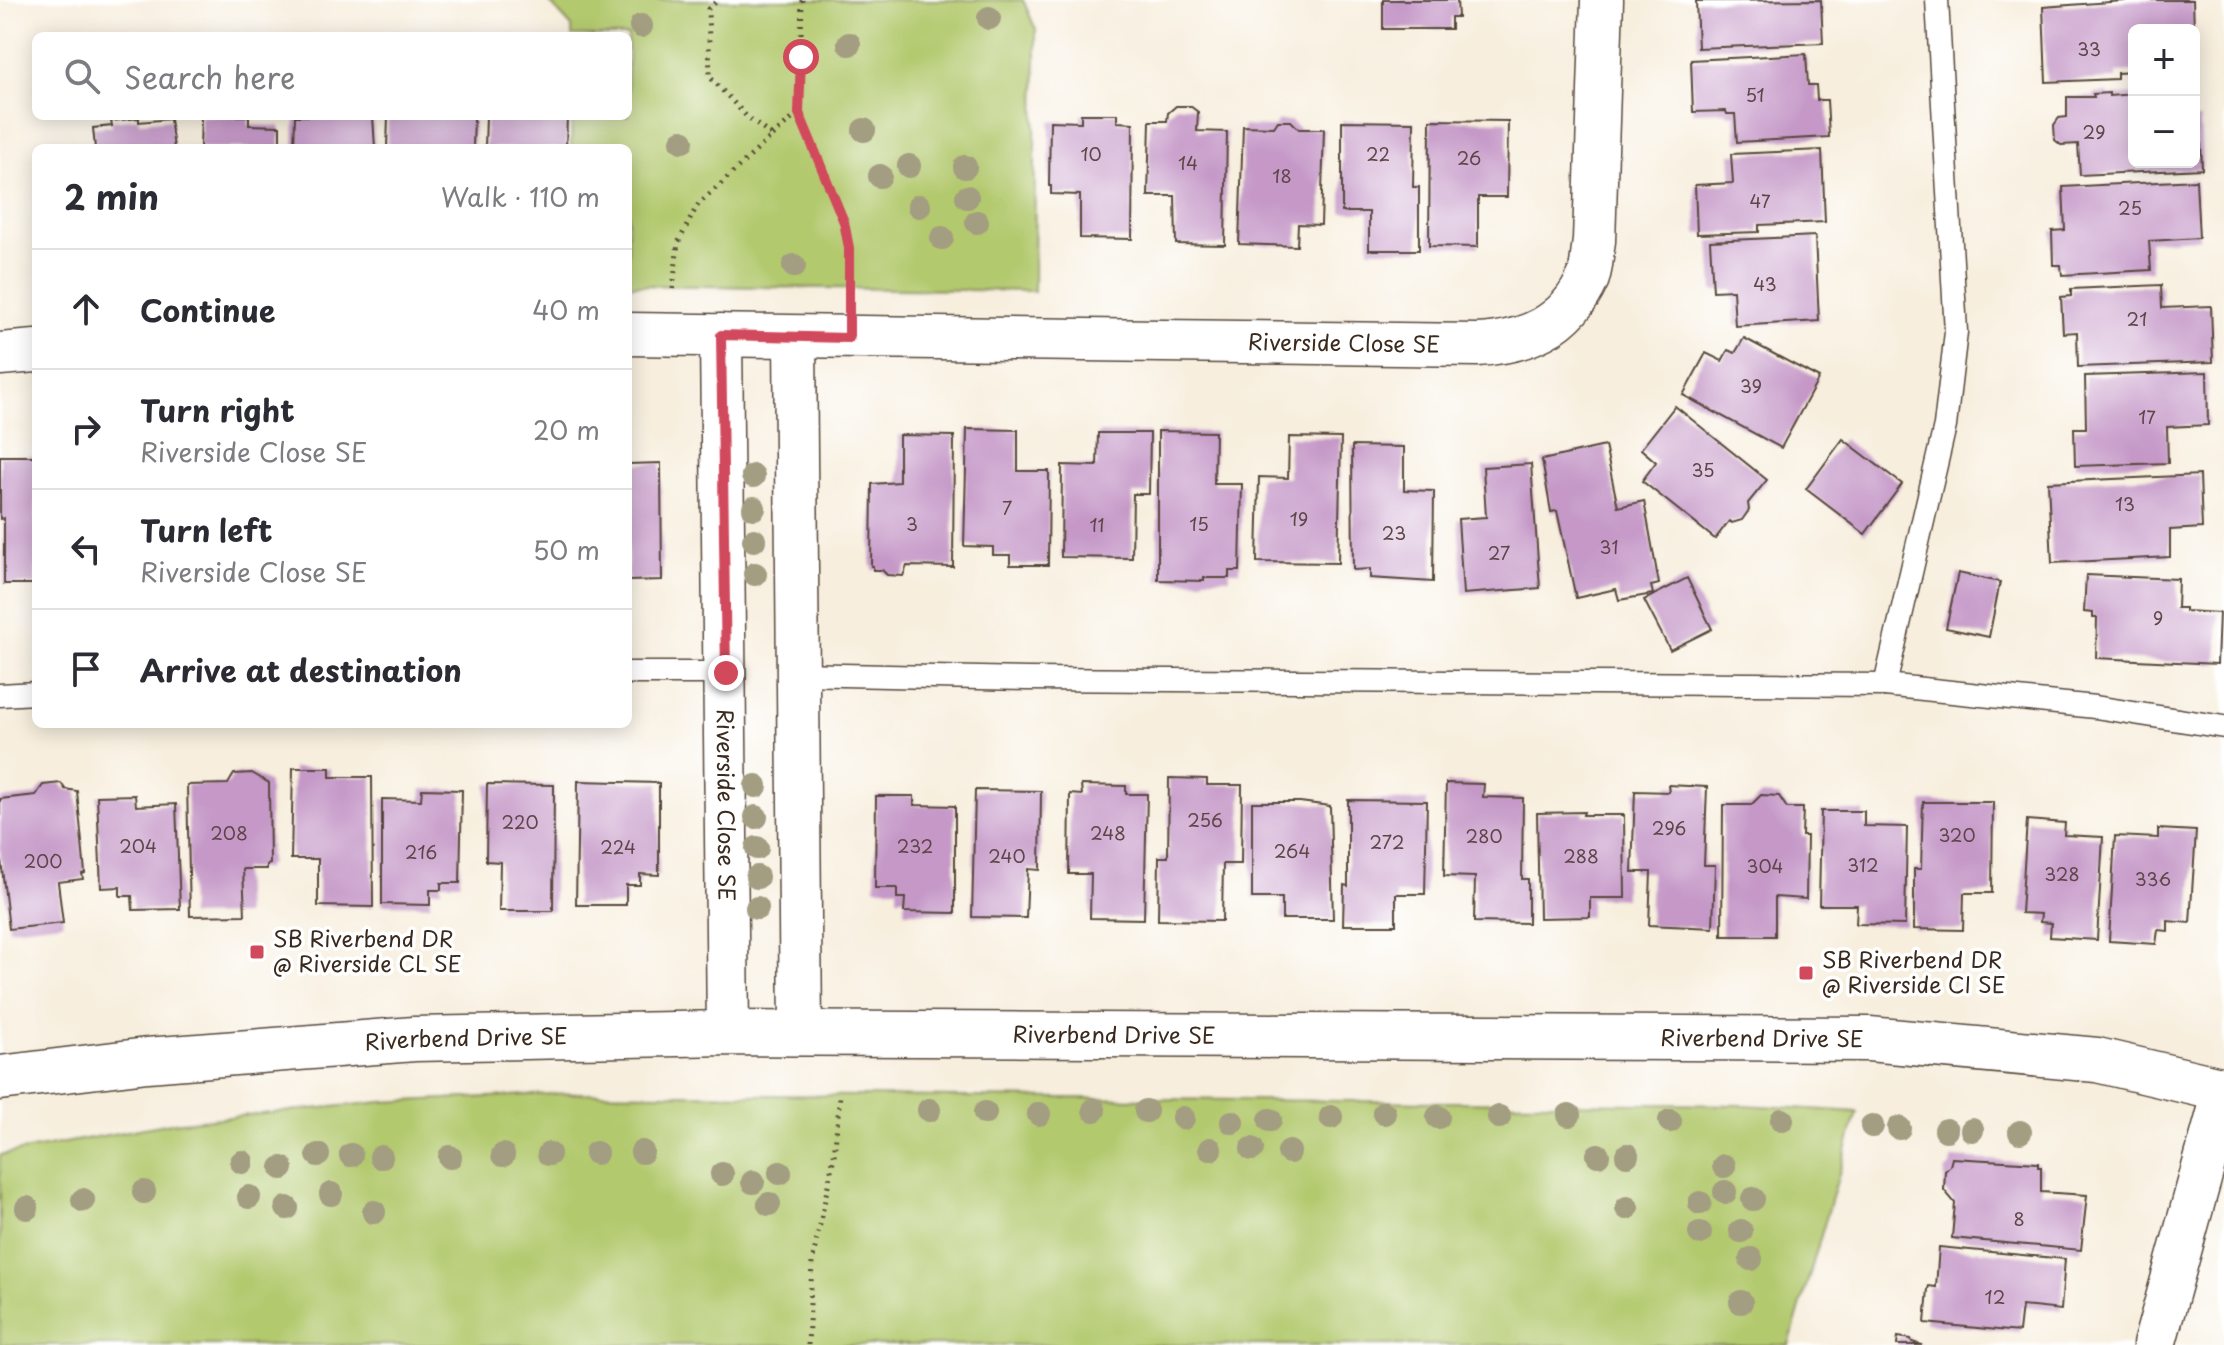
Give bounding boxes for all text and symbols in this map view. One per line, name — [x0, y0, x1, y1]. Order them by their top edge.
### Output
map controls — [2128, 24, 2200, 168]
button: + — [2128, 24, 2200, 96]
search box — [32, 32, 632, 120]
house number: 33 — [2077, 35, 2101, 62]
route start — [783, 39, 819, 75]
icon: search — [60, 54, 104, 98]
text: Search here — [124, 54, 296, 99]
house number: 51 — [1745, 81, 1765, 108]
button: − — [2128, 96, 2200, 168]
house number: 29 — [2083, 118, 2105, 145]
house number: 10 — [1080, 140, 1102, 167]
house number: 22 — [1366, 140, 1390, 167]
house number: 26 — [1457, 144, 1481, 171]
house number: 14 — [1178, 149, 1198, 176]
house number: 18 — [1272, 162, 1292, 189]
text: 2 min — [64, 170, 159, 222]
text: Walk · 110 m — [441, 177, 600, 216]
house number: 47 — [1749, 187, 1771, 214]
house number: 25 — [2118, 194, 2142, 221]
house number: 43 — [1753, 270, 1777, 297]
icon: ahead — [64, 287, 108, 331]
text: Continue — [140, 287, 275, 332]
text: 40 m — [532, 290, 600, 329]
house number: 21 — [2127, 305, 2147, 332]
street label: Riverside Close SE — [1247, 324, 1440, 360]
house number: 39 — [1740, 372, 1762, 399]
text: Turn right — [140, 387, 295, 432]
house number: 17 — [2138, 403, 2156, 430]
icon: right — [64, 407, 108, 451]
text: 20 m — [533, 410, 600, 449]
text: Riverside Close SE — [140, 432, 368, 471]
house number: 35 — [1691, 456, 1715, 483]
house number: 13 — [2115, 490, 2135, 517]
house number: 7 — [1002, 494, 1012, 521]
house number: 19 — [1290, 505, 1308, 532]
text: Turn left — [140, 507, 272, 552]
house number: 3 — [906, 510, 918, 537]
house number: 15 — [1189, 510, 1209, 537]
house number: 11 — [1089, 511, 1105, 538]
house number: 23 — [1382, 519, 1406, 546]
icon: left — [64, 527, 108, 571]
text: 50 m — [533, 530, 600, 569]
house number: 31 — [1600, 533, 1618, 560]
house number: 27 — [1488, 539, 1510, 566]
text: Riverside Close SE — [140, 552, 368, 591]
house number: 9 — [2153, 604, 2163, 631]
icon: arrive — [64, 647, 108, 691]
text: Arrive at destination — [140, 647, 462, 692]
route end — [708, 655, 744, 691]
street label: Riverside Close SE — [710, 708, 745, 901]
house number: 256 — [1187, 806, 1223, 833]
house number: 220 — [501, 808, 539, 835]
house number: 296 — [1652, 814, 1686, 841]
house number: 208 — [210, 819, 248, 846]
house number: 248 — [1090, 819, 1126, 846]
house number: 320 — [1938, 821, 1976, 848]
house number: 280 — [1465, 822, 1503, 849]
house number: 272 — [1370, 828, 1404, 855]
house number: 204 — [119, 832, 157, 859]
house number: 232 — [897, 832, 933, 859]
house number: 224 — [600, 833, 636, 860]
house number: 264 — [1274, 837, 1310, 864]
house number: 216 — [405, 838, 437, 865]
house number: 240 — [988, 842, 1026, 869]
house number: 288 — [1563, 842, 1599, 869]
house number: 200 — [24, 847, 62, 874]
house number: 312 — [1847, 851, 1879, 878]
house number: 304 — [1747, 852, 1783, 879]
house number: 328 — [2044, 860, 2080, 887]
house number: 336 — [2135, 865, 2171, 892]
place label: SB Riverbend DR @ Riverside CL SE — [273, 921, 462, 979]
place label: SB Riverbend DR @ Riverside CI SE — [1822, 942, 2006, 1000]
marker: SB Riverbend DR @ Riverside CL SE — [248, 943, 266, 961]
marker: SB Riverbend DR @ Riverside CI SE — [1797, 964, 1815, 982]
street label: Riverbend Drive SE — [1012, 1016, 1216, 1051]
street label: Riverbend Drive SE — [363, 1018, 568, 1058]
street label: Riverbend Drive SE — [1660, 1020, 1864, 1054]
house number: 8 — [2013, 1205, 2025, 1232]
house number: 12 — [1985, 1283, 2005, 1310]

